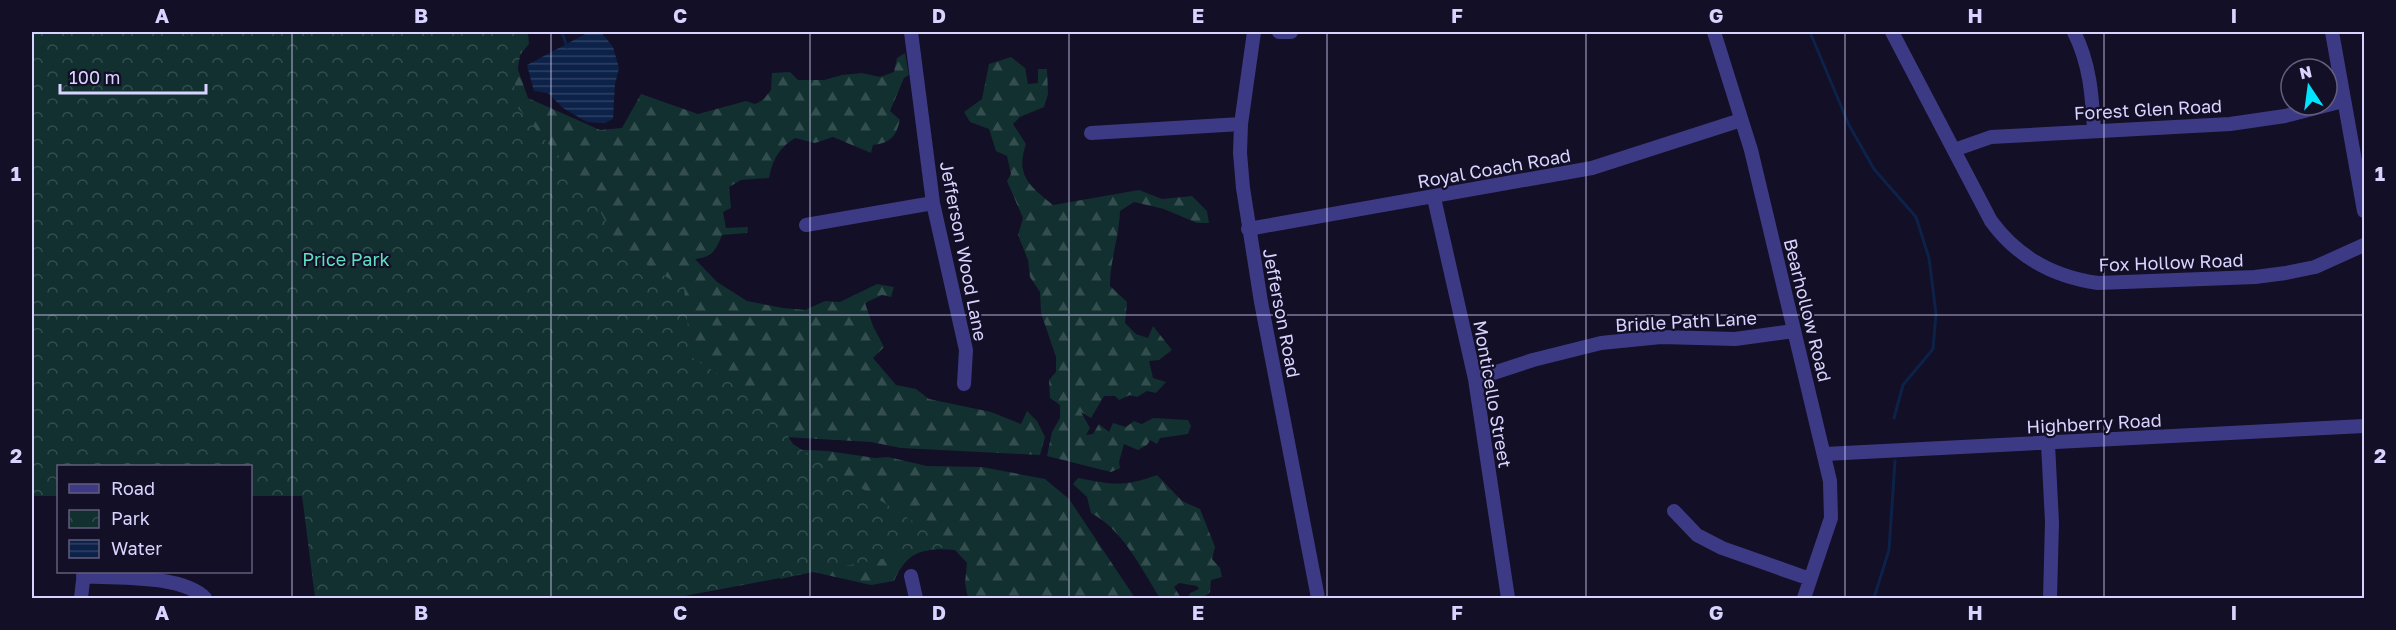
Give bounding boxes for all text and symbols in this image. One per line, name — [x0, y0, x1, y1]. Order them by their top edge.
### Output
text: A — [155, 3, 169, 27]
text: B — [414, 3, 428, 27]
text: C — [673, 3, 687, 27]
text: D — [932, 3, 946, 27]
text: E — [1192, 3, 1204, 27]
text: F — [1451, 3, 1463, 27]
text: G — [1709, 3, 1723, 27]
text: H — [1967, 3, 1983, 27]
text: I — [2231, 3, 2237, 27]
scale bar — [60, 57, 206, 95]
north arrow — [2279, 57, 2339, 117]
text: N — [2297, 61, 2314, 83]
text: 100 m — [69, 66, 120, 88]
street label: Forest Glen Road — [2073, 94, 2223, 124]
street label: Royal Coach Road — [1416, 144, 1572, 192]
street label: Jefferson Wood Lane — [936, 159, 992, 343]
text: 1 — [11, 161, 21, 185]
text: 1 — [2375, 161, 2385, 185]
street label: Bearhollow Road — [1780, 236, 1836, 384]
street label: Jefferson Road — [1259, 247, 1305, 379]
park label: Price Park — [302, 248, 390, 270]
street label: Fox Hollow Road — [2098, 248, 2244, 276]
street label: Bridle Path Lane — [1615, 306, 1757, 336]
street label: Monticello Street — [1469, 319, 1517, 469]
street label: Highberry Road — [2026, 408, 2162, 438]
text: 2 — [10, 443, 22, 467]
text: 2 — [2374, 443, 2386, 467]
legend — [57, 465, 252, 573]
text: Road — [111, 477, 155, 499]
text: Park — [111, 507, 150, 529]
text: Water — [111, 537, 162, 559]
text: A — [155, 600, 169, 624]
text: B — [414, 600, 428, 624]
text: C — [673, 600, 687, 624]
text: D — [932, 600, 946, 624]
text: E — [1192, 600, 1204, 624]
text: F — [1451, 600, 1463, 624]
text: G — [1709, 600, 1723, 624]
text: H — [1967, 600, 1983, 624]
text: I — [2231, 600, 2237, 624]

